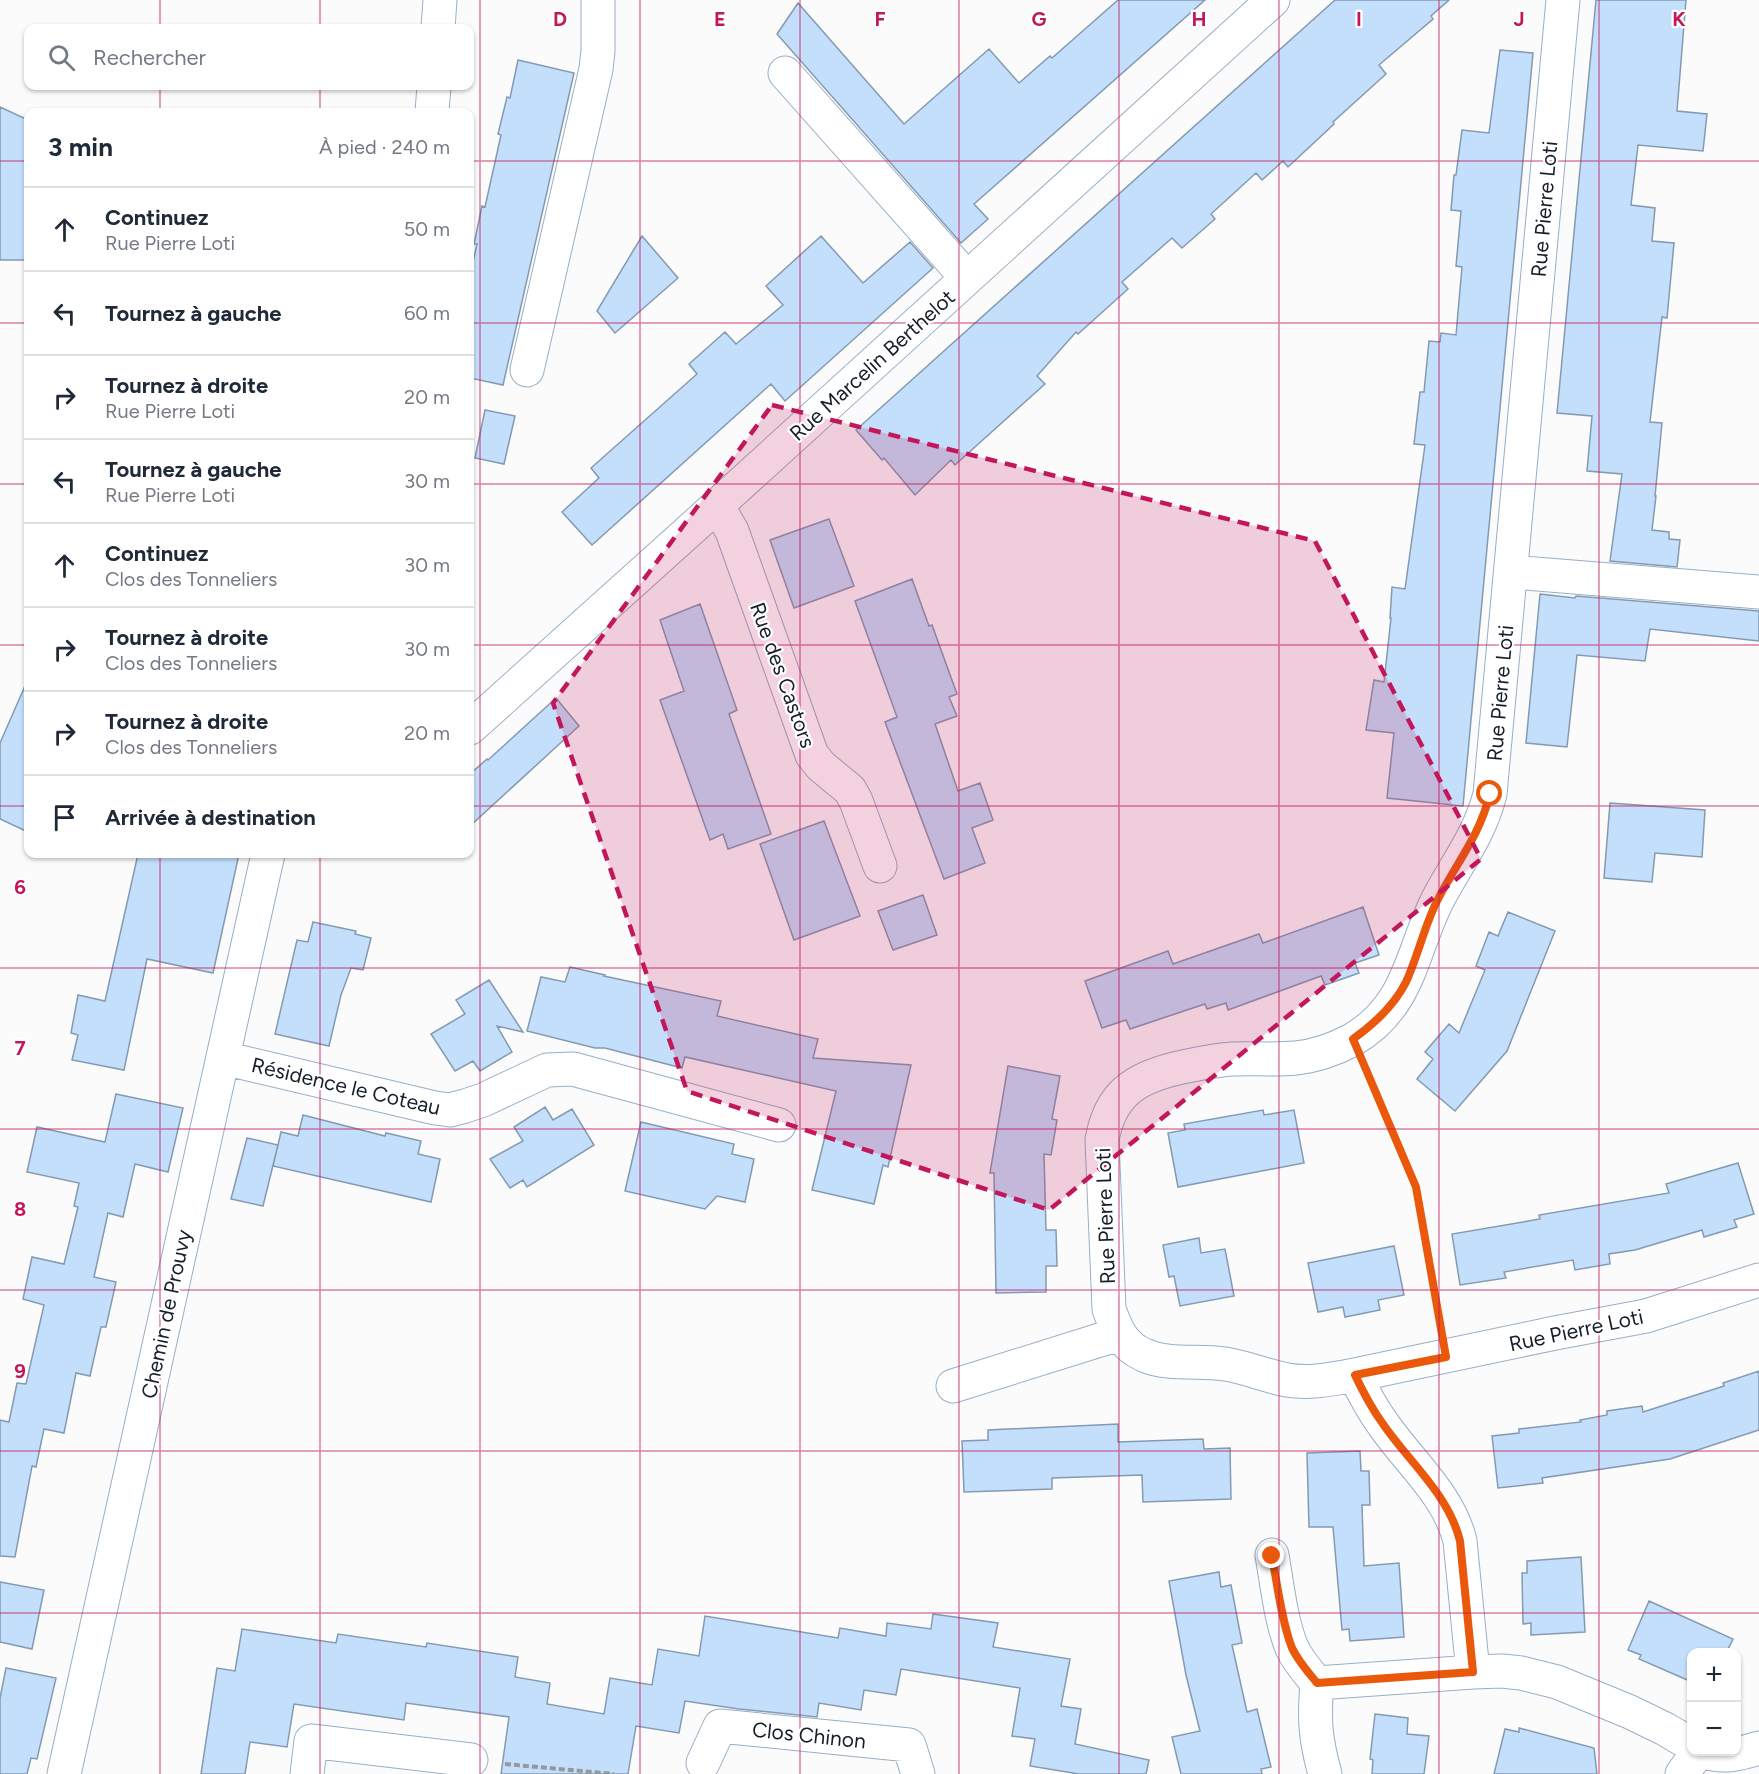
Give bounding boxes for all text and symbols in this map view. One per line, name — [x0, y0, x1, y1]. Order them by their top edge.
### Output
text: D — [553, 7, 567, 31]
text: E — [714, 7, 726, 31]
text: F — [874, 7, 886, 31]
text: G — [1032, 7, 1047, 31]
text: H — [1192, 7, 1207, 31]
text: I — [1356, 7, 1362, 31]
text: J — [1513, 7, 1525, 31]
text: K — [1672, 7, 1686, 31]
search box — [24, 24, 474, 90]
icon: search — [45, 41, 78, 74]
text: Rechercher — [93, 44, 206, 71]
text: 3 min — [48, 131, 113, 163]
text: À pied · 240 m — [319, 135, 450, 159]
street label: Rue Pierre Loti — [1526, 140, 1562, 278]
text: Continuez — [105, 204, 209, 231]
icon: ahead — [48, 213, 81, 246]
text: 50 m — [404, 217, 450, 241]
text: Rue Pierre Loti — [105, 231, 235, 255]
street label: Rue Marcelin Berthelot — [784, 284, 960, 446]
icon: left — [48, 297, 81, 330]
text: Tournez à gauche — [105, 300, 281, 327]
text: 60 m — [404, 301, 450, 325]
text: Tournez à droite — [105, 372, 268, 399]
icon: right — [48, 381, 81, 414]
text: 20 m — [404, 385, 450, 409]
text: Rue Pierre Loti — [105, 399, 235, 423]
text: Tournez à gauche — [105, 456, 281, 483]
icon: left — [48, 465, 81, 498]
text: 30 m — [404, 469, 450, 493]
text: Rue Pierre Loti — [105, 483, 235, 507]
text: Continuez — [105, 540, 209, 567]
icon: ahead — [48, 549, 81, 582]
text: 30 m — [404, 553, 450, 577]
text: Clos des Tonneliers — [105, 567, 277, 591]
street label: Rue des Castors — [745, 599, 821, 751]
text: Tournez à droite — [105, 624, 268, 651]
street label: Rue Pierre Loti — [1482, 624, 1518, 762]
icon: right — [48, 633, 81, 666]
text: 30 m — [404, 637, 450, 661]
text: Clos des Tonneliers — [105, 651, 277, 675]
text: Tournez à droite — [105, 708, 268, 735]
icon: right — [48, 717, 81, 750]
text: 20 m — [404, 721, 450, 745]
text: Clos des Tonneliers — [105, 735, 277, 759]
route start — [1476, 780, 1502, 806]
icon: arrive — [48, 801, 81, 834]
text: Arrivée à destination — [105, 804, 316, 831]
text: 6 — [14, 875, 26, 899]
text: 7 — [14, 1036, 26, 1060]
street label: Résidence le Coteau — [249, 1052, 443, 1120]
street label: Rue Pierre Loti — [1090, 1147, 1120, 1285]
text: 8 — [14, 1197, 26, 1221]
street label: Chemin de Prouvy — [136, 1227, 196, 1401]
street label: Rue Pierre Loti — [1507, 1304, 1645, 1356]
text: 9 — [14, 1359, 26, 1383]
route end — [1258, 1542, 1284, 1568]
map controls — [1687, 1648, 1741, 1756]
button: + — [1687, 1648, 1741, 1702]
button: − — [1687, 1702, 1741, 1756]
street label: Clos Chinon — [751, 1717, 867, 1753]

